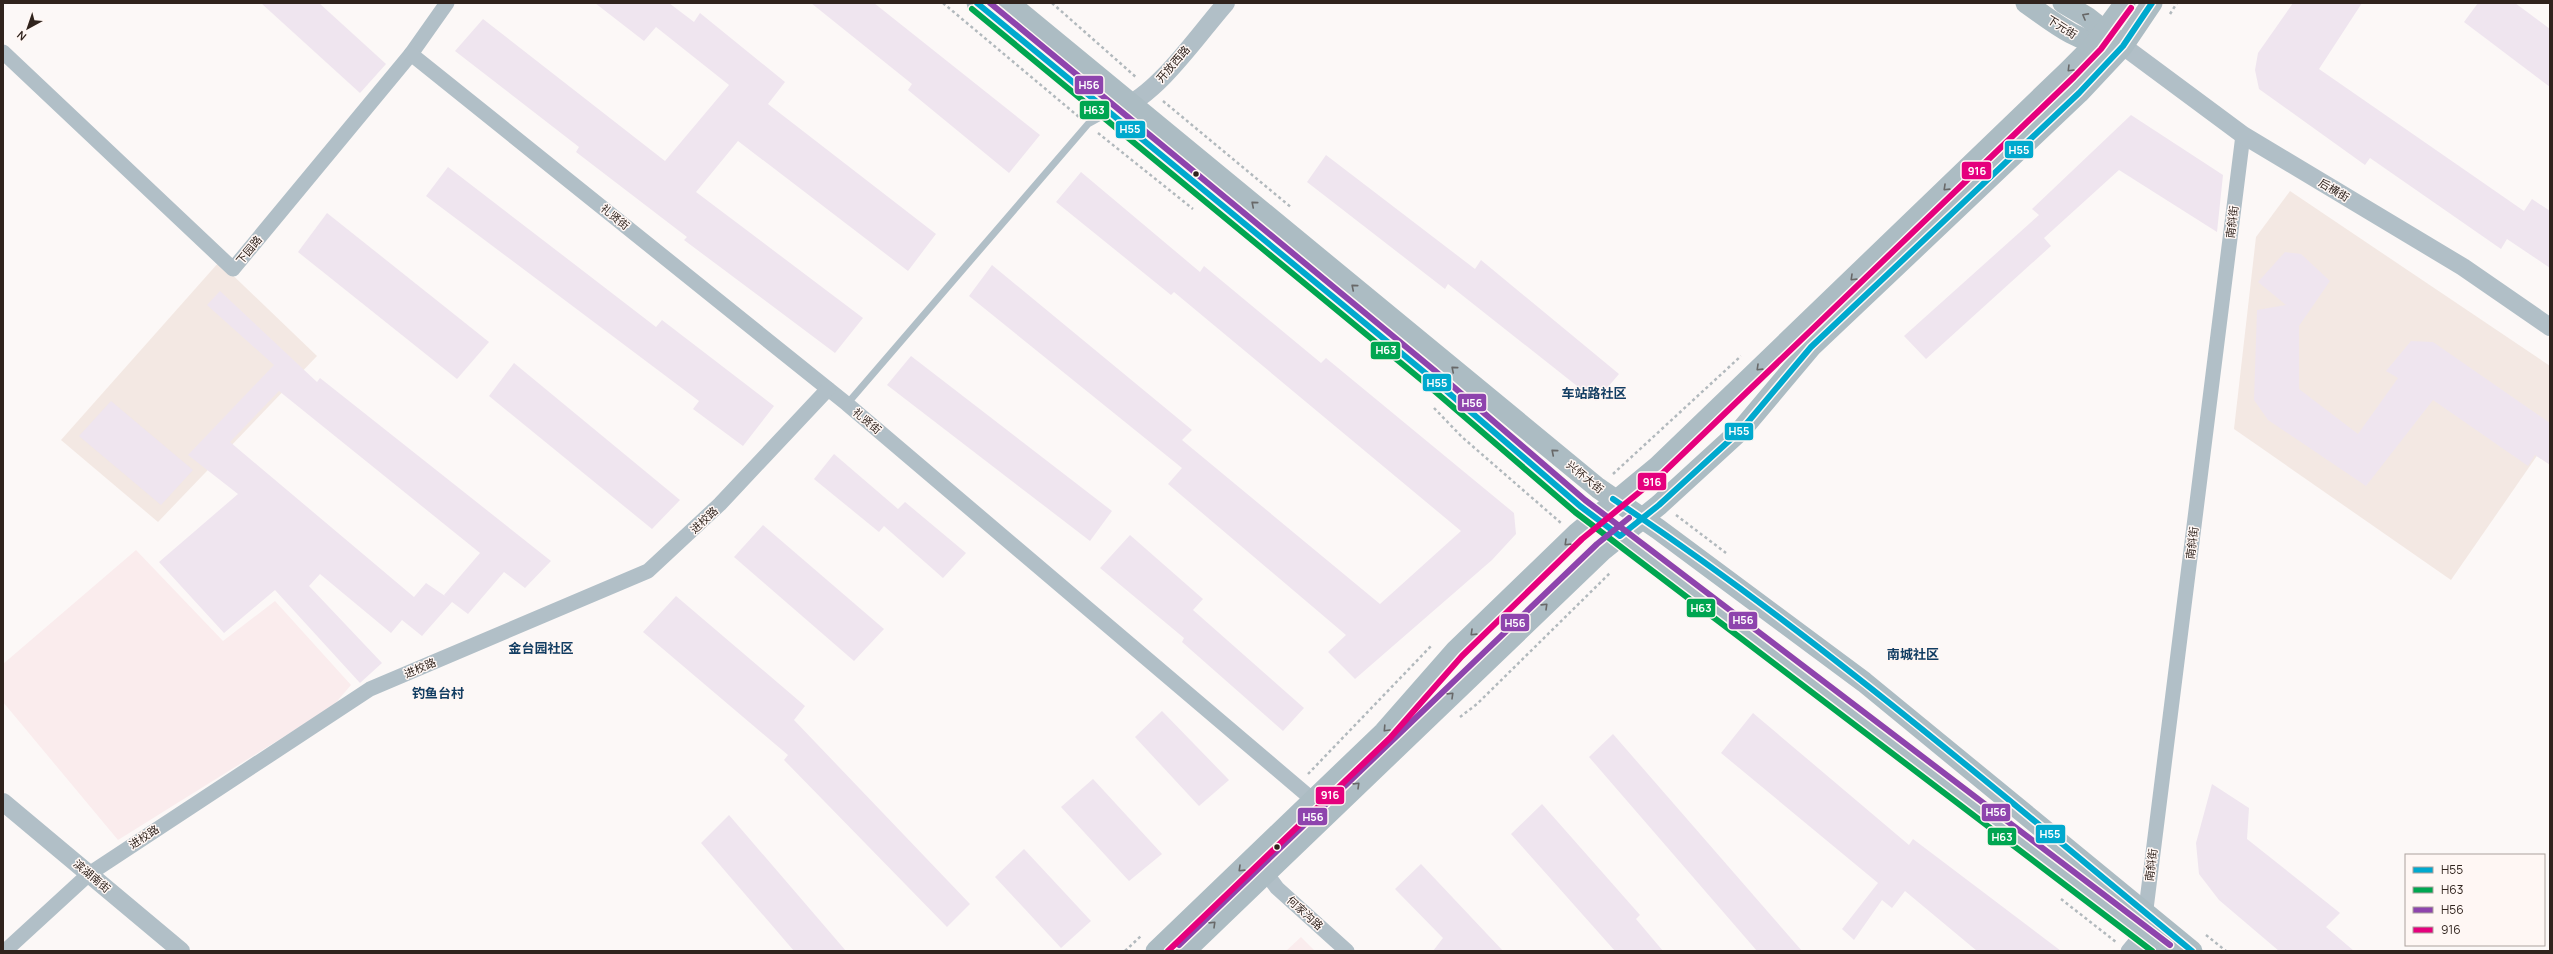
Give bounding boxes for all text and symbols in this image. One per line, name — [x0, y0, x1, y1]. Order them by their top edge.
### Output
north arrow — [8, 8, 48, 48]
street label: 下元街 — [2044, 11, 2080, 42]
one-way arrow — [2081, 13, 2089, 21]
text: N — [13, 28, 29, 44]
street label: 开放西路 — [1153, 42, 1193, 85]
one-way arrow — [2067, 64, 2075, 72]
line badge: H56 — [1074, 75, 1104, 95]
text: H56 — [1078, 77, 1100, 92]
line badge: H63 — [1079, 100, 1110, 120]
text: H63 — [1083, 102, 1105, 117]
line badge: H55 — [1115, 120, 1146, 139]
text: H55 — [1120, 121, 1140, 136]
line badge: H55 — [2004, 140, 2034, 159]
text: H55 — [2009, 142, 2029, 157]
line badge: 916 — [1961, 161, 1992, 180]
text: 916 — [1968, 163, 1986, 178]
unlabelled marker — [1191, 169, 1201, 179]
street label: 后横街 — [2316, 175, 2352, 204]
one-way arrow — [1943, 183, 1951, 191]
street label: 礼贤街 — [598, 200, 633, 233]
one-way arrow — [1251, 201, 1259, 208]
street label: 南斜街 — [2222, 205, 2241, 239]
street label: 下园路 — [232, 232, 265, 267]
one-way arrow — [1850, 273, 1858, 281]
one-way arrow — [1352, 284, 1359, 291]
line badge: H63 — [1370, 341, 1401, 360]
text: H63 — [1375, 342, 1397, 357]
one-way arrow — [1756, 363, 1764, 371]
one-way arrow — [1452, 367, 1459, 374]
line badge: H55 — [1422, 373, 1452, 392]
text: H55 — [1427, 375, 1447, 390]
district label: 车站路社区 — [1561, 384, 1627, 402]
line badge: H56 — [1457, 393, 1487, 412]
text: H56 — [1461, 395, 1483, 410]
street label: 礼贤街 — [850, 404, 885, 437]
line badge: H55 — [1724, 422, 1754, 441]
text: H55 — [1729, 423, 1749, 438]
one-way arrow — [1552, 450, 1559, 457]
street label: 兴怀大街 — [1563, 457, 1607, 496]
line badge: 916 — [1637, 472, 1667, 491]
text: 916 — [1643, 474, 1661, 489]
street label: 进校路 — [686, 503, 721, 536]
street label: 南斜街 — [2182, 526, 2201, 560]
one-way arrow — [1564, 538, 1572, 546]
line badge: H63 — [1686, 598, 1716, 618]
text: H63 — [1690, 600, 1712, 615]
one-way arrow — [1540, 603, 1548, 611]
line badge: H56 — [1728, 611, 1758, 630]
text: H56 — [1732, 612, 1754, 627]
line badge: H56 — [1500, 613, 1530, 632]
text: H56 — [1504, 615, 1526, 630]
one-way arrow — [1470, 628, 1478, 636]
district label: 金台园社区 — [508, 639, 574, 657]
district label: 南城社区 — [1887, 645, 1939, 663]
street label: 进校路 — [402, 654, 438, 681]
district label: 钓鱼台村 — [412, 684, 464, 702]
one-way arrow — [1446, 693, 1454, 700]
one-way arrow — [1383, 724, 1391, 732]
one-way arrow — [1352, 782, 1360, 790]
line badge: 916 — [1315, 786, 1345, 805]
text: 916 — [1321, 787, 1339, 802]
line badge: H56 — [1981, 803, 2011, 822]
text: H56 — [1985, 804, 2007, 819]
line badge: H56 — [1297, 807, 1328, 826]
text: H56 — [1302, 809, 1324, 824]
street label: 进校路 — [126, 821, 162, 852]
line badge: H55 — [2035, 824, 2066, 844]
text: H55 — [2040, 826, 2060, 841]
line badge: H63 — [1987, 827, 2017, 846]
text: H63 — [1991, 829, 2013, 844]
unlabelled marker — [1272, 842, 1282, 852]
street label: 南斜街 — [2141, 848, 2160, 882]
legend — [2405, 854, 2545, 946]
street label: 滨湖南街 — [71, 856, 114, 896]
text: H55 — [2441, 861, 2463, 878]
one-way arrow — [1238, 864, 1246, 872]
text: H63 — [2441, 881, 2463, 898]
street label: 何家沟路 — [1284, 892, 1327, 933]
text: H56 — [2441, 901, 2464, 918]
one-way arrow — [1208, 921, 1216, 929]
text: 916 — [2441, 921, 2461, 938]

